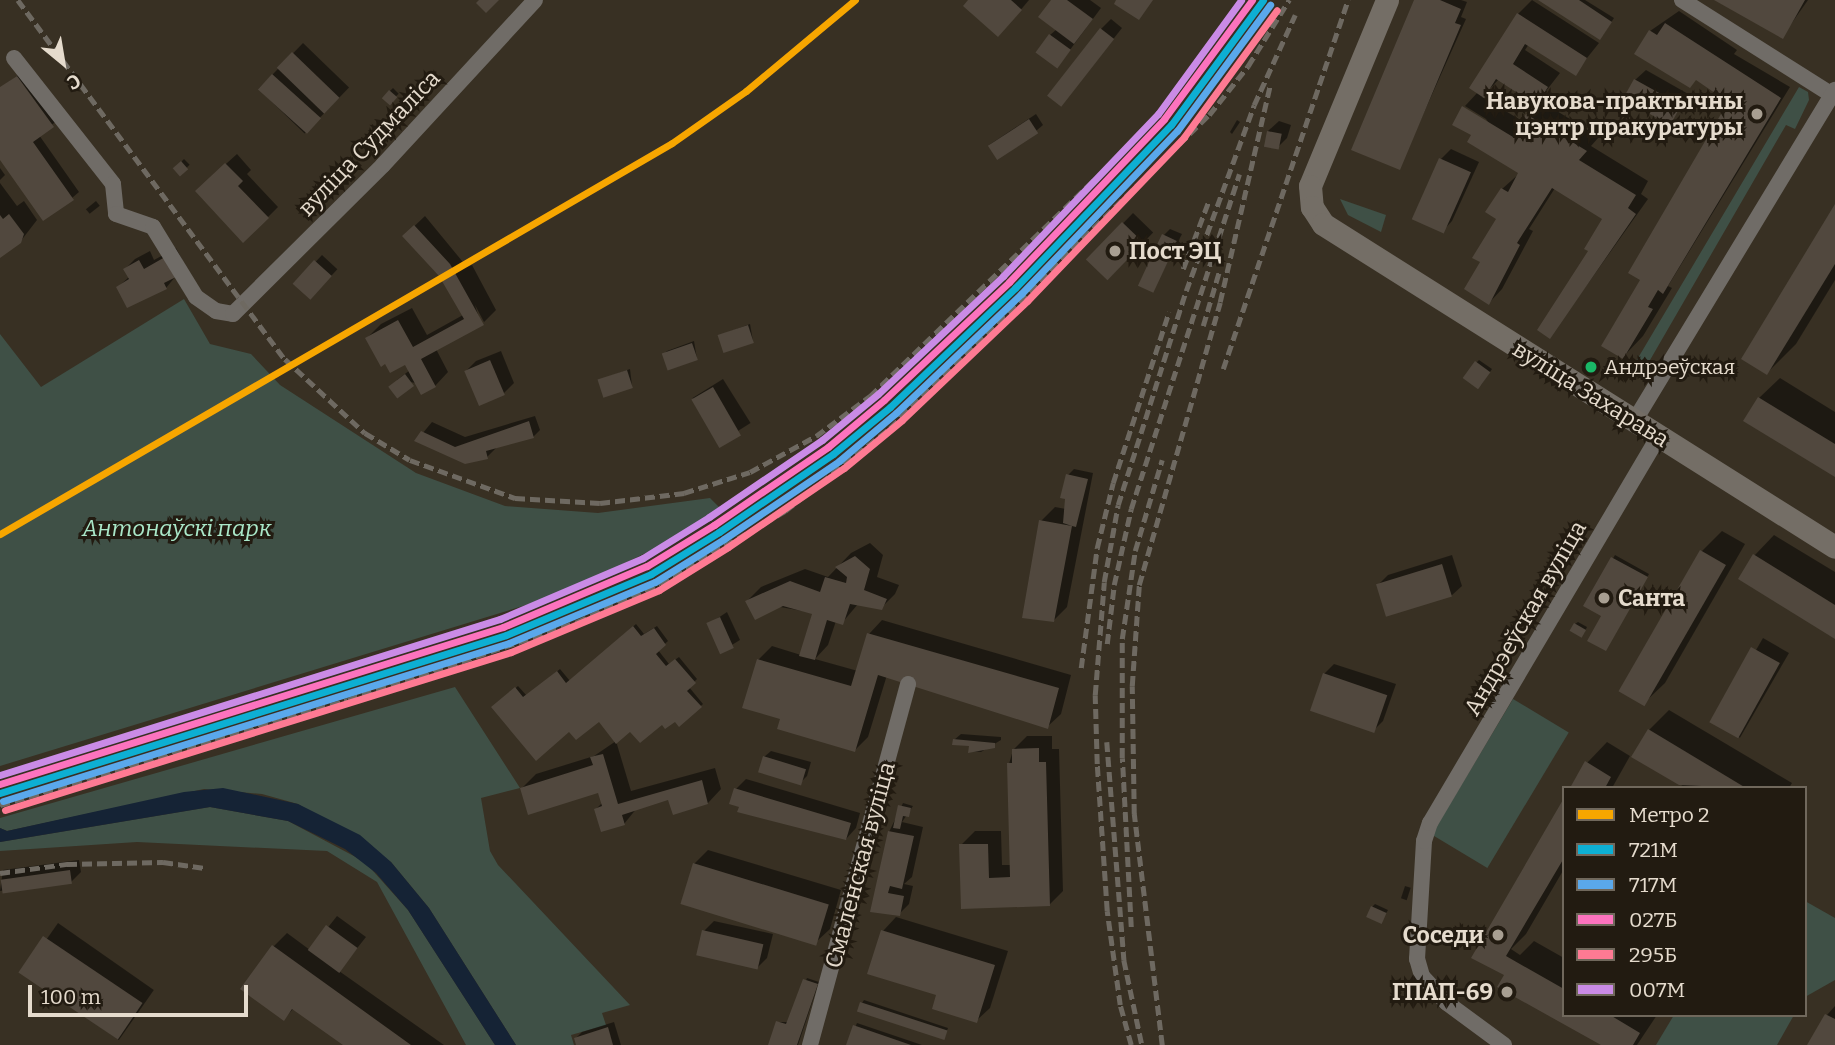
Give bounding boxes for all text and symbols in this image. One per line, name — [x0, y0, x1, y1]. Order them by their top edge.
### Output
north arrow — [28, 28, 98, 98]
street label: вуліца Судмаліса — [292, 64, 446, 222]
text: С — [63, 69, 85, 95]
place label: Навукова-практычны цэнтр пракуратуры — [1486, 87, 1743, 141]
marker: Навукова-практычны цэнтр пракуратуры — [1749, 106, 1765, 122]
place label: Пост ЭЦ — [1129, 237, 1221, 265]
marker: Пост ЭЦ — [1107, 243, 1123, 259]
street label: вуліца Захарава — [1508, 335, 1674, 453]
place label: Андрэеўская — [1604, 354, 1735, 380]
marker: Андрэеўская — [1584, 360, 1598, 374]
park label: Антонаўскі парк — [82, 514, 272, 542]
street label: Андрэеўская вуліца — [1458, 516, 1592, 720]
place label: Санта — [1618, 584, 1685, 612]
marker: Санта — [1596, 590, 1612, 606]
street label: Смаленская вуліца — [819, 759, 901, 971]
legend — [1562, 786, 1807, 1017]
text: Метро 2 — [1629, 802, 1709, 828]
text: 721М — [1629, 837, 1678, 863]
text: 717М — [1629, 872, 1677, 898]
text: 027Б — [1629, 907, 1677, 933]
place label: Соседи — [1403, 921, 1484, 949]
marker: Соседи — [1490, 927, 1506, 943]
text: 295Б — [1629, 942, 1677, 968]
scale bar — [32, 972, 252, 1016]
text: 007М — [1629, 977, 1685, 1003]
place label: ГПАП-69 — [1392, 978, 1493, 1006]
text: 100 m — [41, 984, 101, 1010]
marker: ГПАП-69 — [1499, 984, 1515, 1000]

